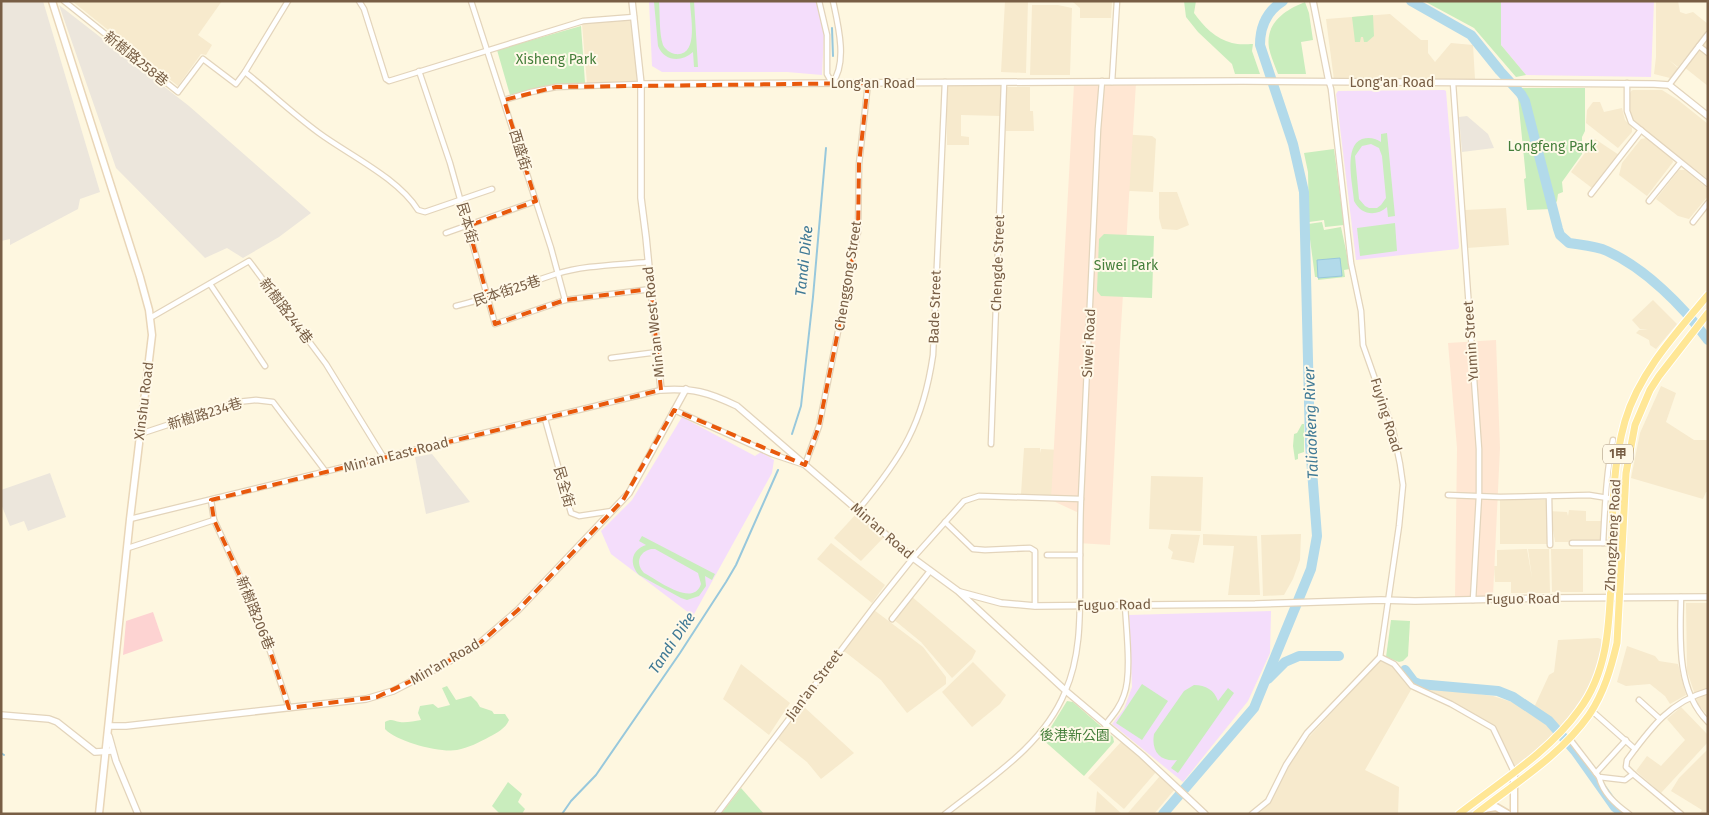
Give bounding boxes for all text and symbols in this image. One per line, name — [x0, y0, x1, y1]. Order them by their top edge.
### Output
street label: 新樹路258巷 — [100, 28, 172, 90]
park label: Xisheng Park — [516, 51, 597, 68]
street label: Long'an Road — [1350, 74, 1434, 91]
street label: Long'an Road — [831, 75, 915, 92]
street label: 西盛街 — [506, 127, 534, 173]
park label: Longfeng Park — [1507, 138, 1597, 155]
street label: 民本街 — [453, 200, 481, 246]
street label: Chengde Street — [988, 214, 1008, 312]
street label: Chenggong Street — [831, 219, 865, 332]
water label: Tandi Dike — [791, 225, 817, 297]
park label: Siwei Park — [1094, 257, 1159, 274]
street label: Min'an West Road — [640, 265, 668, 379]
street label: Bade Street — [925, 269, 945, 344]
street label: 民本街25巷 — [471, 272, 543, 310]
street label: 新樹路244巷 — [256, 275, 316, 347]
street label: Yumin Street — [1460, 299, 1482, 382]
street label: Siwei Road — [1079, 308, 1099, 378]
street label: Xinshu Road — [131, 361, 157, 441]
water label: Taliaokeng River — [1300, 365, 1322, 479]
street label: Fuying Road — [1367, 376, 1405, 454]
street label: 新樹路234巷 — [166, 395, 244, 433]
street label: Min'an East Road — [342, 434, 450, 476]
road number: 1甲 — [1603, 444, 1633, 464]
street label: 民全街 — [550, 464, 578, 510]
street label: Zhongzheng Road — [1602, 478, 1624, 592]
street label: Min'an Road — [847, 499, 917, 563]
street label: 新樹路206巷 — [232, 574, 278, 652]
street label: Fuguo Road — [1486, 590, 1560, 608]
street label: Fuguo Road — [1077, 596, 1151, 614]
water label: Tandi Dike — [645, 608, 699, 677]
street label: Min'an Road — [407, 635, 483, 689]
street label: Jian'an Street — [782, 645, 847, 724]
park label: 後港新公園 — [1040, 727, 1110, 744]

